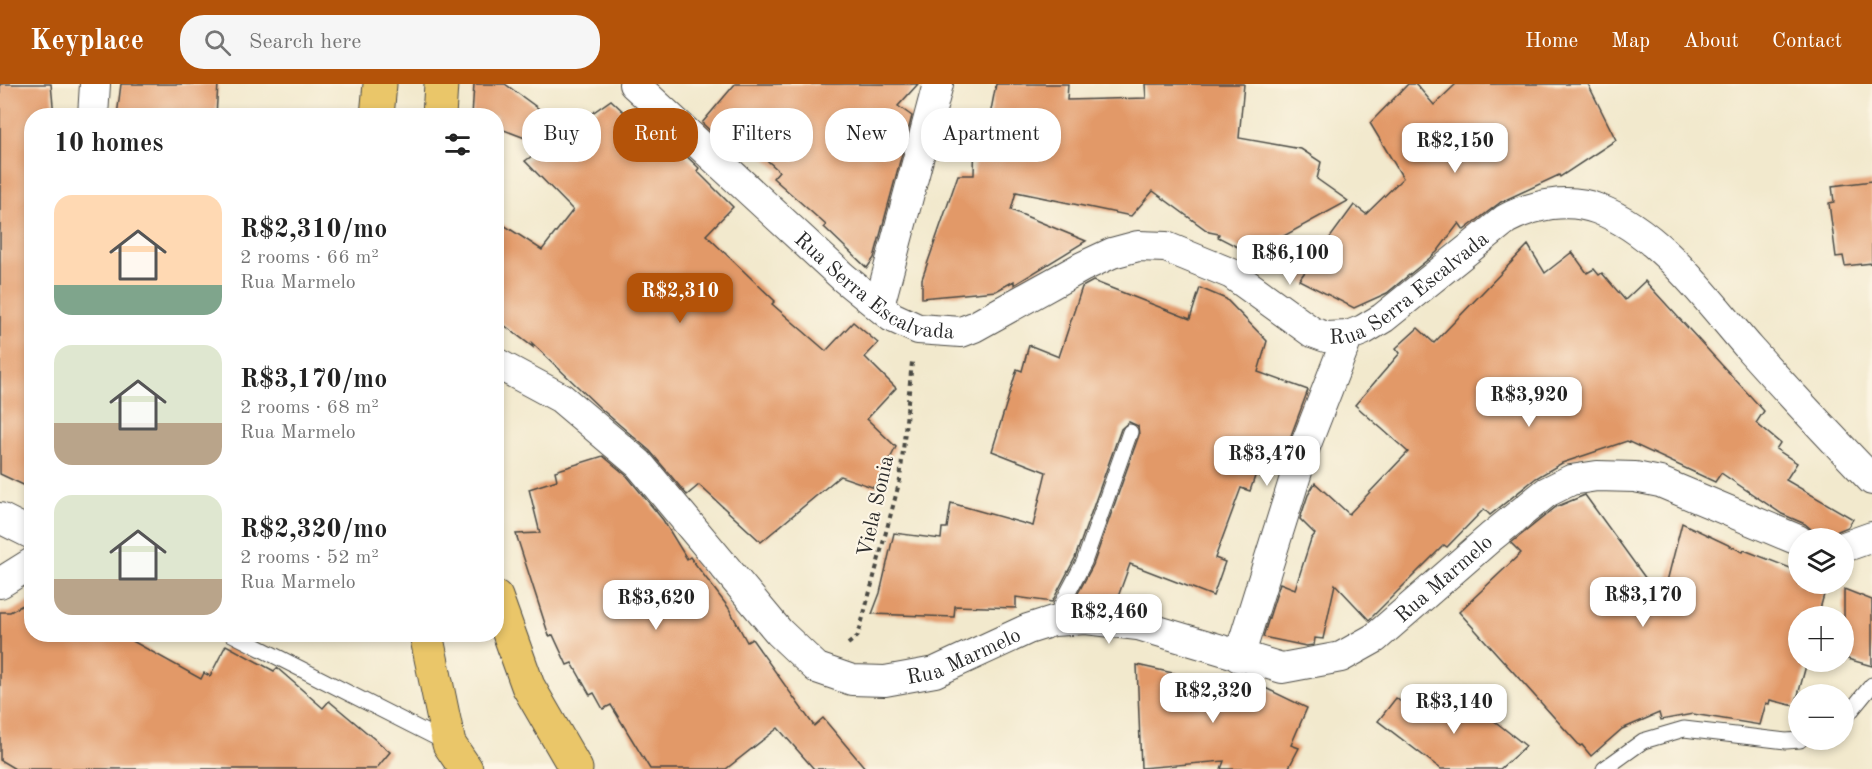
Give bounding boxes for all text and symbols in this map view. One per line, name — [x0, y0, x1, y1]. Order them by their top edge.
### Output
search box — [180, 15, 600, 69]
icon: search — [201, 26, 234, 59]
text: Keyplace — [30, 28, 144, 56]
text: Search here — [249, 31, 361, 53]
text: Home — [1525, 31, 1578, 52]
text: Map — [1611, 31, 1650, 52]
text: About — [1683, 31, 1739, 52]
text: Contact — [1772, 31, 1842, 52]
chip: Buy — [522, 108, 601, 162]
chip: Rent — [613, 108, 698, 162]
chip: Filters — [710, 108, 813, 162]
chip: New — [825, 108, 909, 162]
chip: Apartment — [921, 108, 1061, 162]
pin: R$2,150 — [1400, 123, 1510, 174]
icon: filters — [441, 128, 474, 161]
text: 10 homes — [54, 131, 163, 157]
text: R$2,150 — [1416, 132, 1494, 152]
text: R$2,310/mo — [240, 217, 387, 243]
icon: home — [102, 219, 174, 291]
street label: Rua Serra Escalvada — [790, 229, 955, 344]
street label: Rua Serra Escalvada — [1329, 229, 1493, 349]
pin: R$6,100 — [1235, 235, 1345, 286]
text: R$6,100 — [1251, 244, 1329, 264]
text: 2 rooms · 66 m² — [240, 248, 379, 268]
text: Rua Marmelo — [240, 273, 356, 293]
pin: R$2,310 — [625, 273, 735, 324]
text: R$2,310 — [641, 282, 719, 302]
text: R$3,170/mo — [240, 367, 387, 393]
icon: home — [102, 369, 174, 441]
pin: R$3,920 — [1474, 377, 1584, 428]
text: R$3,920 — [1490, 386, 1568, 406]
text: 2 rooms · 68 m² — [240, 398, 379, 418]
text: Rua Marmelo — [240, 423, 356, 443]
pin: R$3,470 — [1212, 436, 1322, 487]
text: R$3,470 — [1228, 445, 1306, 465]
street label: Viela Sonia — [855, 454, 898, 559]
text: R$2,320/mo — [240, 517, 387, 543]
icon: home — [102, 519, 174, 591]
map controls — [1788, 528, 1854, 750]
button: layers — [1788, 528, 1854, 594]
street label: Rua Marmelo — [1392, 532, 1497, 627]
text: 2 rooms · 52 m² — [240, 548, 379, 568]
text: Rua Marmelo — [240, 573, 356, 593]
pin: R$3,170 — [1588, 577, 1698, 628]
pin: R$3,620 — [601, 580, 711, 631]
text: R$3,170 — [1604, 586, 1682, 606]
text: R$3,620 — [617, 589, 695, 609]
pin: R$2,460 — [1054, 594, 1164, 645]
text: R$2,460 — [1070, 603, 1148, 623]
button: + — [1788, 606, 1854, 672]
street label: Rua Marmelo — [905, 625, 1024, 689]
pin: R$2,320 — [1158, 673, 1268, 724]
text: R$2,320 — [1174, 682, 1252, 702]
pin: R$3,140 — [1399, 684, 1509, 735]
button: − — [1788, 684, 1854, 750]
text: R$3,140 — [1415, 693, 1493, 713]

